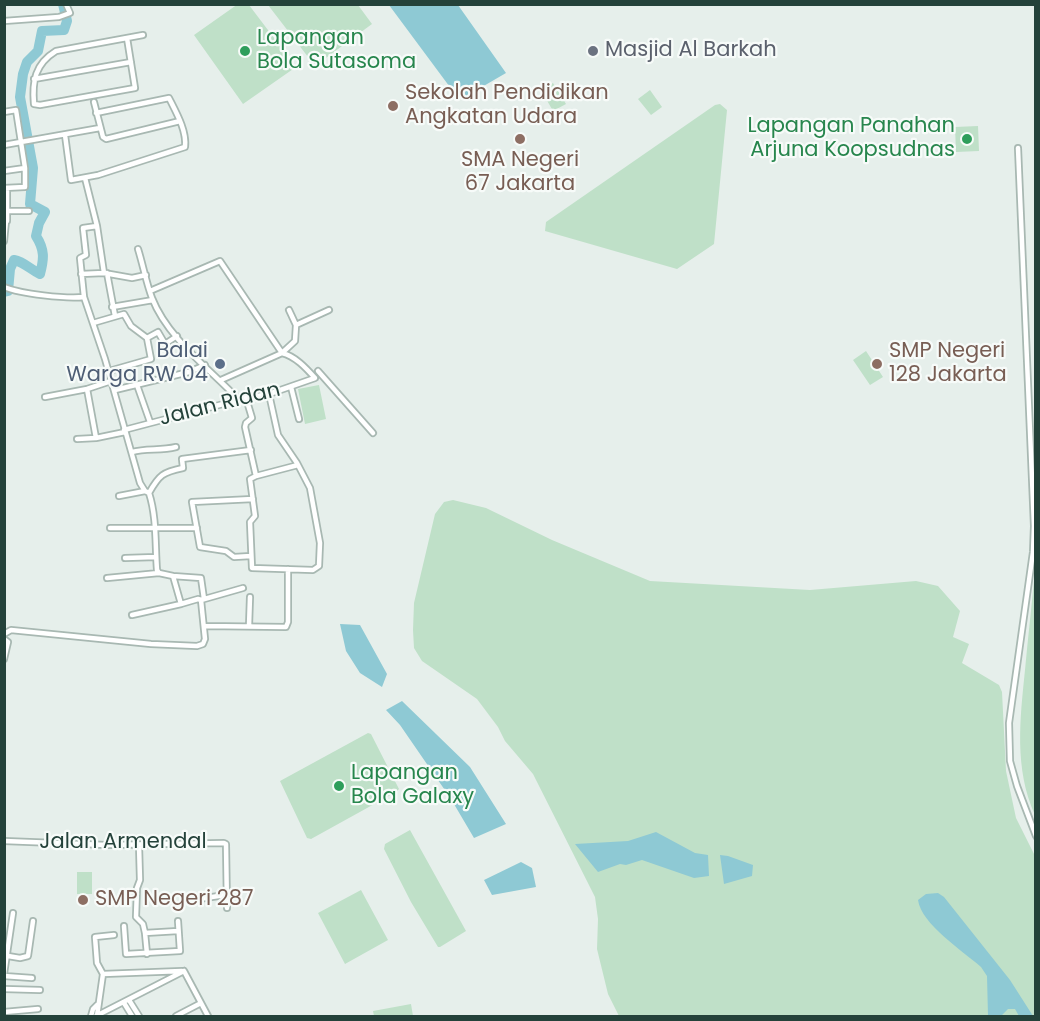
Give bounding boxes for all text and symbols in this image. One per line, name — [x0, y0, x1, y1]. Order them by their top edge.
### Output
place label: Lapangan Bola Sutasoma — [257, 26, 416, 76]
place label: Masjid Al Barkah — [605, 38, 777, 64]
marker: Lapangan Bola Sutasoma — [238, 44, 252, 58]
marker: Masjid Al Barkah — [586, 44, 600, 58]
place label: Sekolah Pendidikan Angkatan Udara — [405, 81, 609, 131]
marker: Sekolah Pendidikan Angkatan Udara — [386, 99, 400, 113]
place label: Lapangan Panahan Arjuna Koopsudnas — [747, 114, 955, 164]
marker: SMA Negeri 67 Jakarta — [513, 132, 527, 146]
marker: Lapangan Panahan Arjuna Koopsudnas — [960, 132, 974, 146]
place label: SMA Negeri 67 Jakarta — [461, 148, 579, 198]
place label: Balai Warga RW 04 — [66, 339, 208, 389]
place label: SMP Negeri 128 Jakarta — [889, 339, 1007, 389]
marker: Balai Warga RW 04 — [213, 357, 227, 371]
marker: SMP Negeri 128 Jakarta — [870, 357, 884, 371]
street label: Jalan Ridan — [157, 378, 283, 432]
place label: Lapangan Bola Galaxy — [351, 761, 474, 811]
marker: Lapangan Bola Galaxy — [332, 779, 346, 793]
street label: Jalan Armendal — [39, 830, 207, 856]
place label: SMP Negeri 287 — [95, 887, 254, 913]
marker: SMP Negeri 287 — [76, 893, 90, 907]

